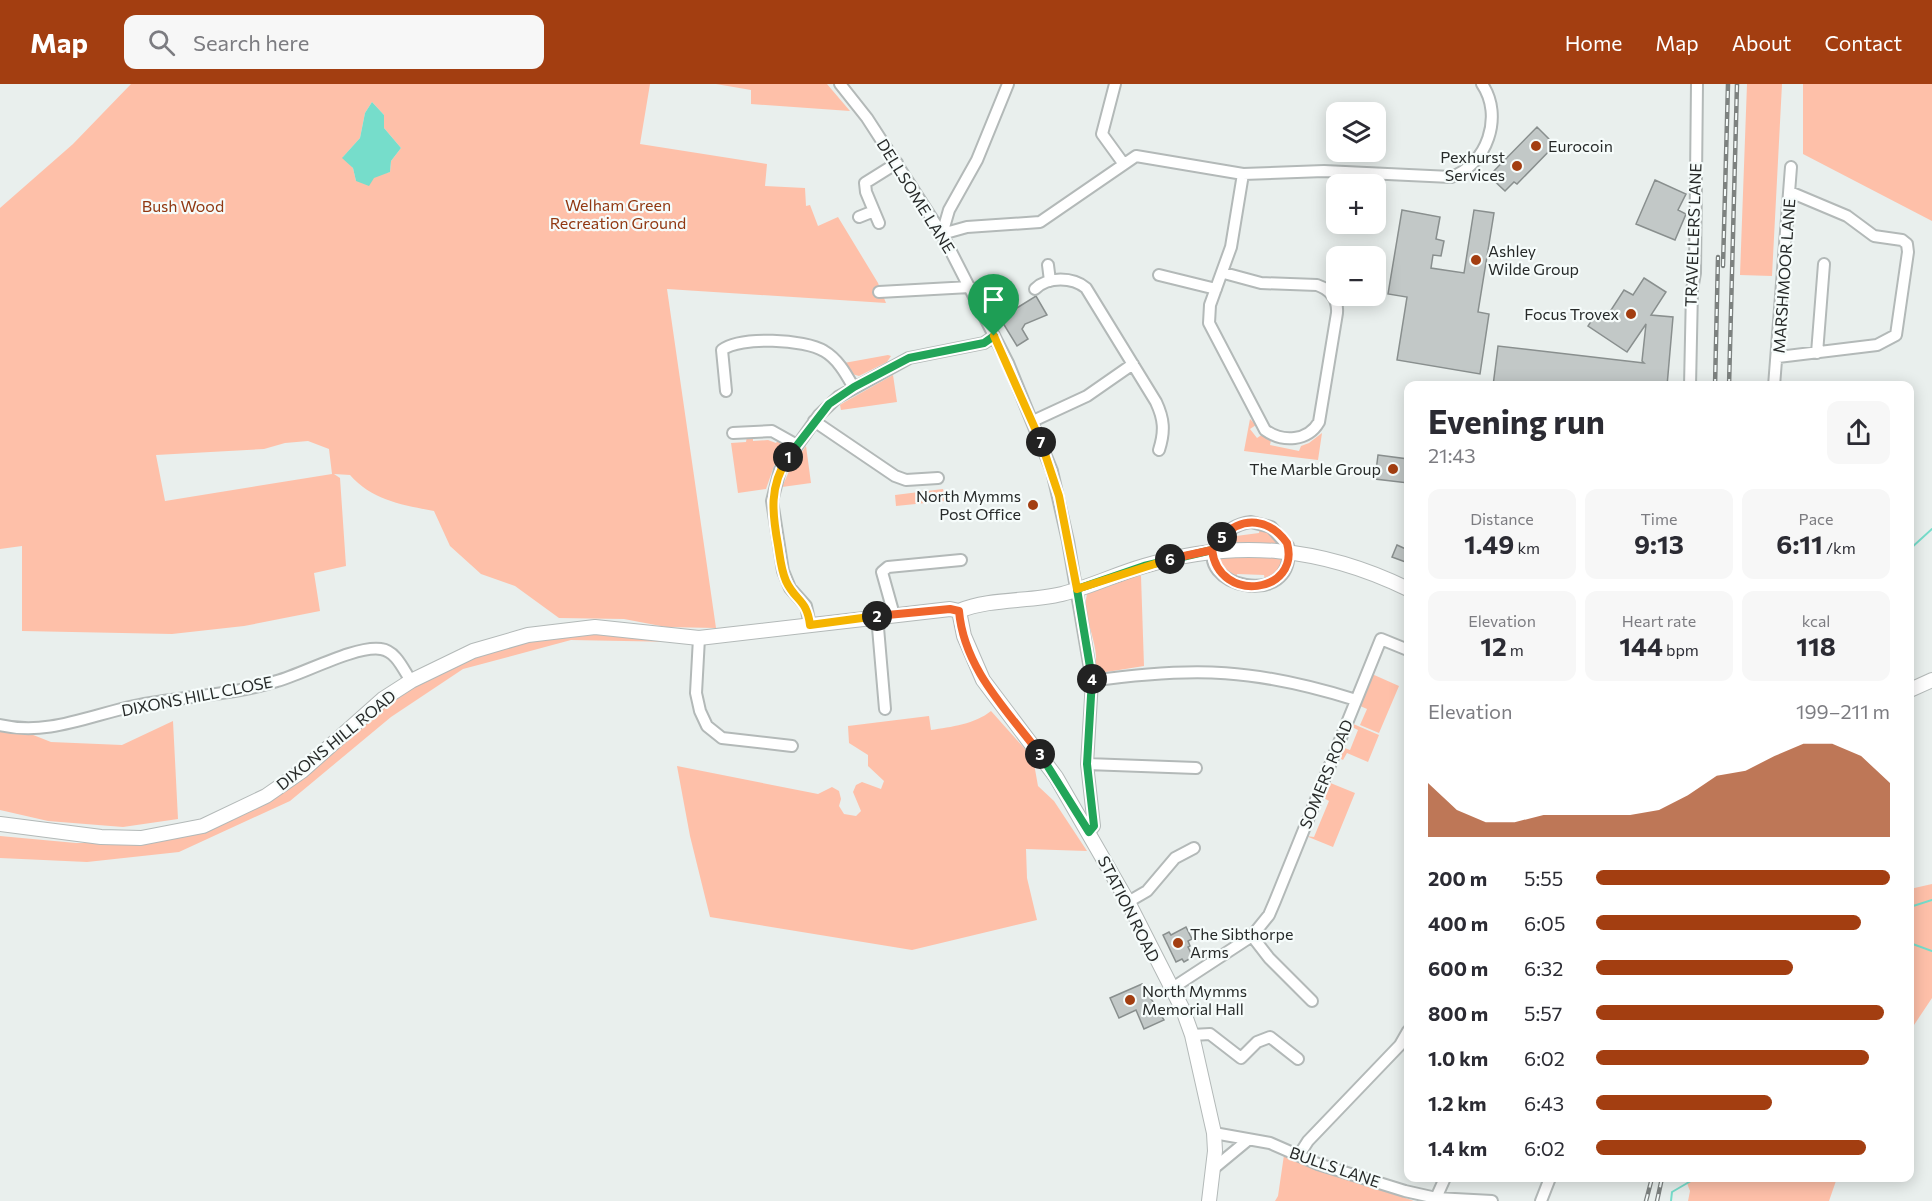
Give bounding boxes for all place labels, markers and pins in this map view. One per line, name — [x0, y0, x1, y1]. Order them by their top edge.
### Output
place label: Eurocoin — [1548, 136, 1613, 155]
marker: Eurocoin — [1529, 139, 1543, 153]
place label: Pexhurst Services — [1440, 147, 1505, 184]
marker: Pexhurst Services — [1510, 159, 1524, 173]
place label: Ashley Wilde Group — [1488, 241, 1579, 278]
marker: Ashley Wilde Group — [1469, 253, 1483, 267]
pin — [968, 274, 1019, 336]
place label: Focus Trovex — [1524, 304, 1619, 323]
marker: Focus Trovex — [1624, 307, 1638, 321]
pin: 7 — [1026, 427, 1056, 457]
pin: 1 — [773, 442, 803, 472]
place label: The Marble Group — [1249, 459, 1381, 478]
marker: The Marble Group — [1386, 462, 1400, 476]
place label: North Mymms Post Office — [916, 486, 1021, 523]
marker: North Mymms Post Office — [1026, 498, 1040, 512]
pin: 5 — [1207, 522, 1237, 552]
pin: 6 — [1155, 544, 1185, 574]
pin: 2 — [862, 601, 892, 631]
pin: 4 — [1077, 664, 1107, 694]
pin: 3 — [1025, 739, 1055, 769]
place label: The Sibthorpe Arms — [1190, 924, 1293, 961]
marker: The Sibthorpe Arms — [1171, 936, 1185, 950]
place label: North Mymms Memorial Hall — [1142, 981, 1247, 1018]
marker: North Mymms Memorial Hall — [1123, 993, 1137, 1007]

